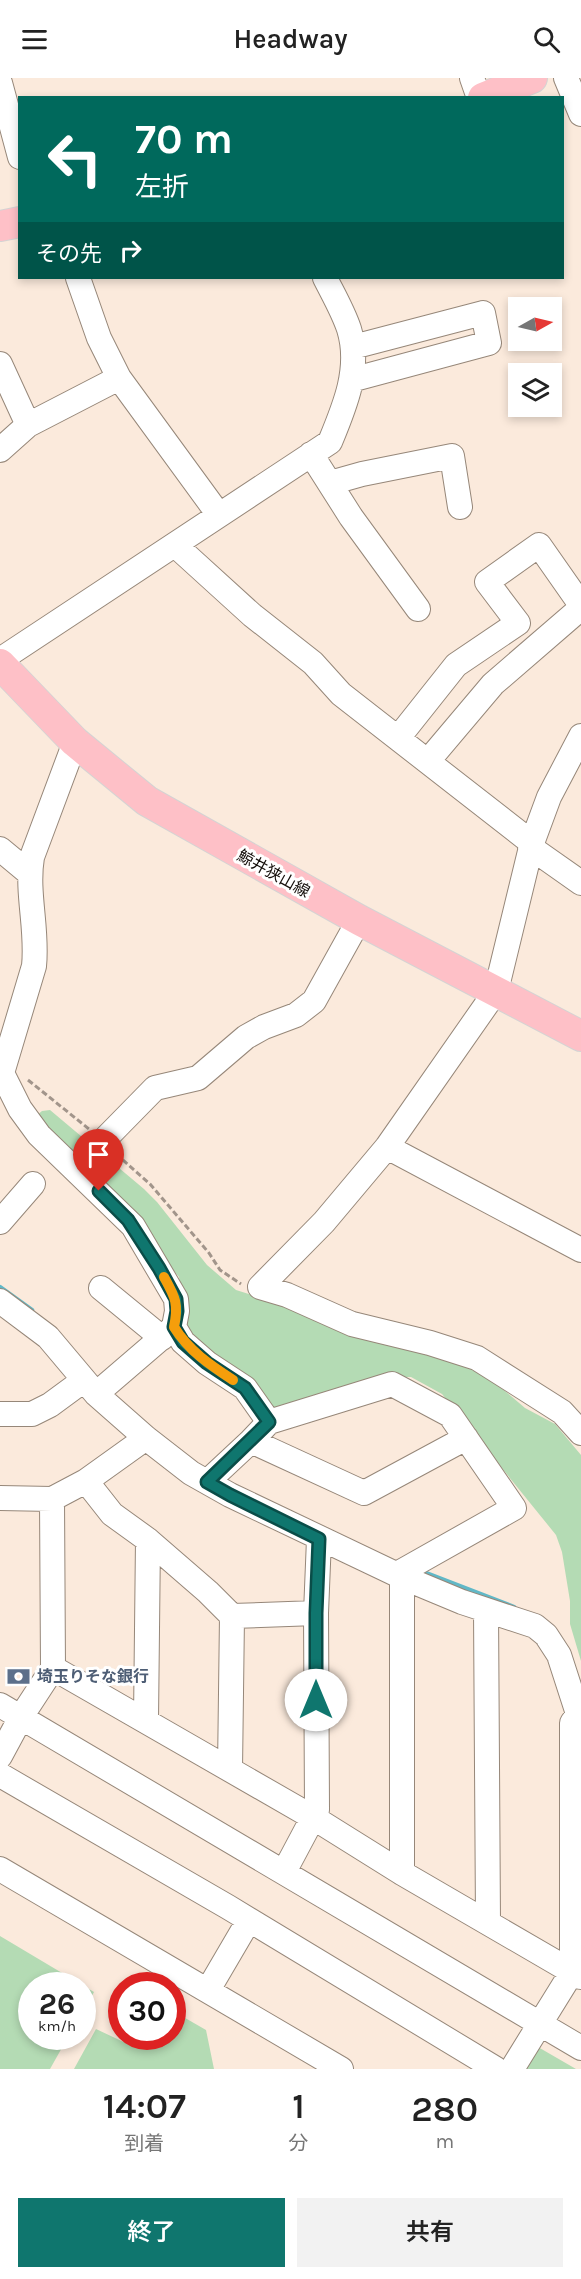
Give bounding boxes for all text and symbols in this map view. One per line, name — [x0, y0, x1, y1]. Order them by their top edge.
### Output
icon: menu — [18, 23, 51, 56]
text: Headway — [234, 23, 347, 55]
icon: search — [530, 23, 563, 56]
text: 70 m — [135, 114, 233, 164]
icon: left — [36, 120, 114, 198]
text: 左折 — [135, 171, 189, 203]
icon: right — [114, 234, 147, 267]
text: その先 — [36, 241, 102, 267]
north arrow — [508, 297, 562, 351]
map controls — [508, 297, 562, 417]
button: layers — [508, 363, 562, 417]
street label: 鯨井狭山線 — [234, 846, 313, 901]
pin — [73, 1129, 124, 1191]
icon: arrive — [82, 1138, 115, 1171]
bank icon: 埼玉りそな銀行 — [6, 1663, 32, 1689]
place label: 埼玉りそな銀行 — [37, 1667, 149, 1686]
position arrow — [284, 1668, 348, 1732]
speed limit sign: 30 — [108, 1972, 186, 2050]
text: 26 — [39, 1986, 75, 2022]
text: km/h — [38, 2017, 76, 2035]
text: 14:07 — [103, 2085, 186, 2127]
text: 1 — [292, 2085, 305, 2127]
text: 280 — [411, 2088, 478, 2130]
text: m — [435, 2130, 454, 2153]
text: 到着 — [124, 2132, 164, 2155]
text: 分 — [289, 2132, 309, 2155]
button: 終了 — [18, 2198, 285, 2267]
button: 共有 — [297, 2198, 563, 2267]

